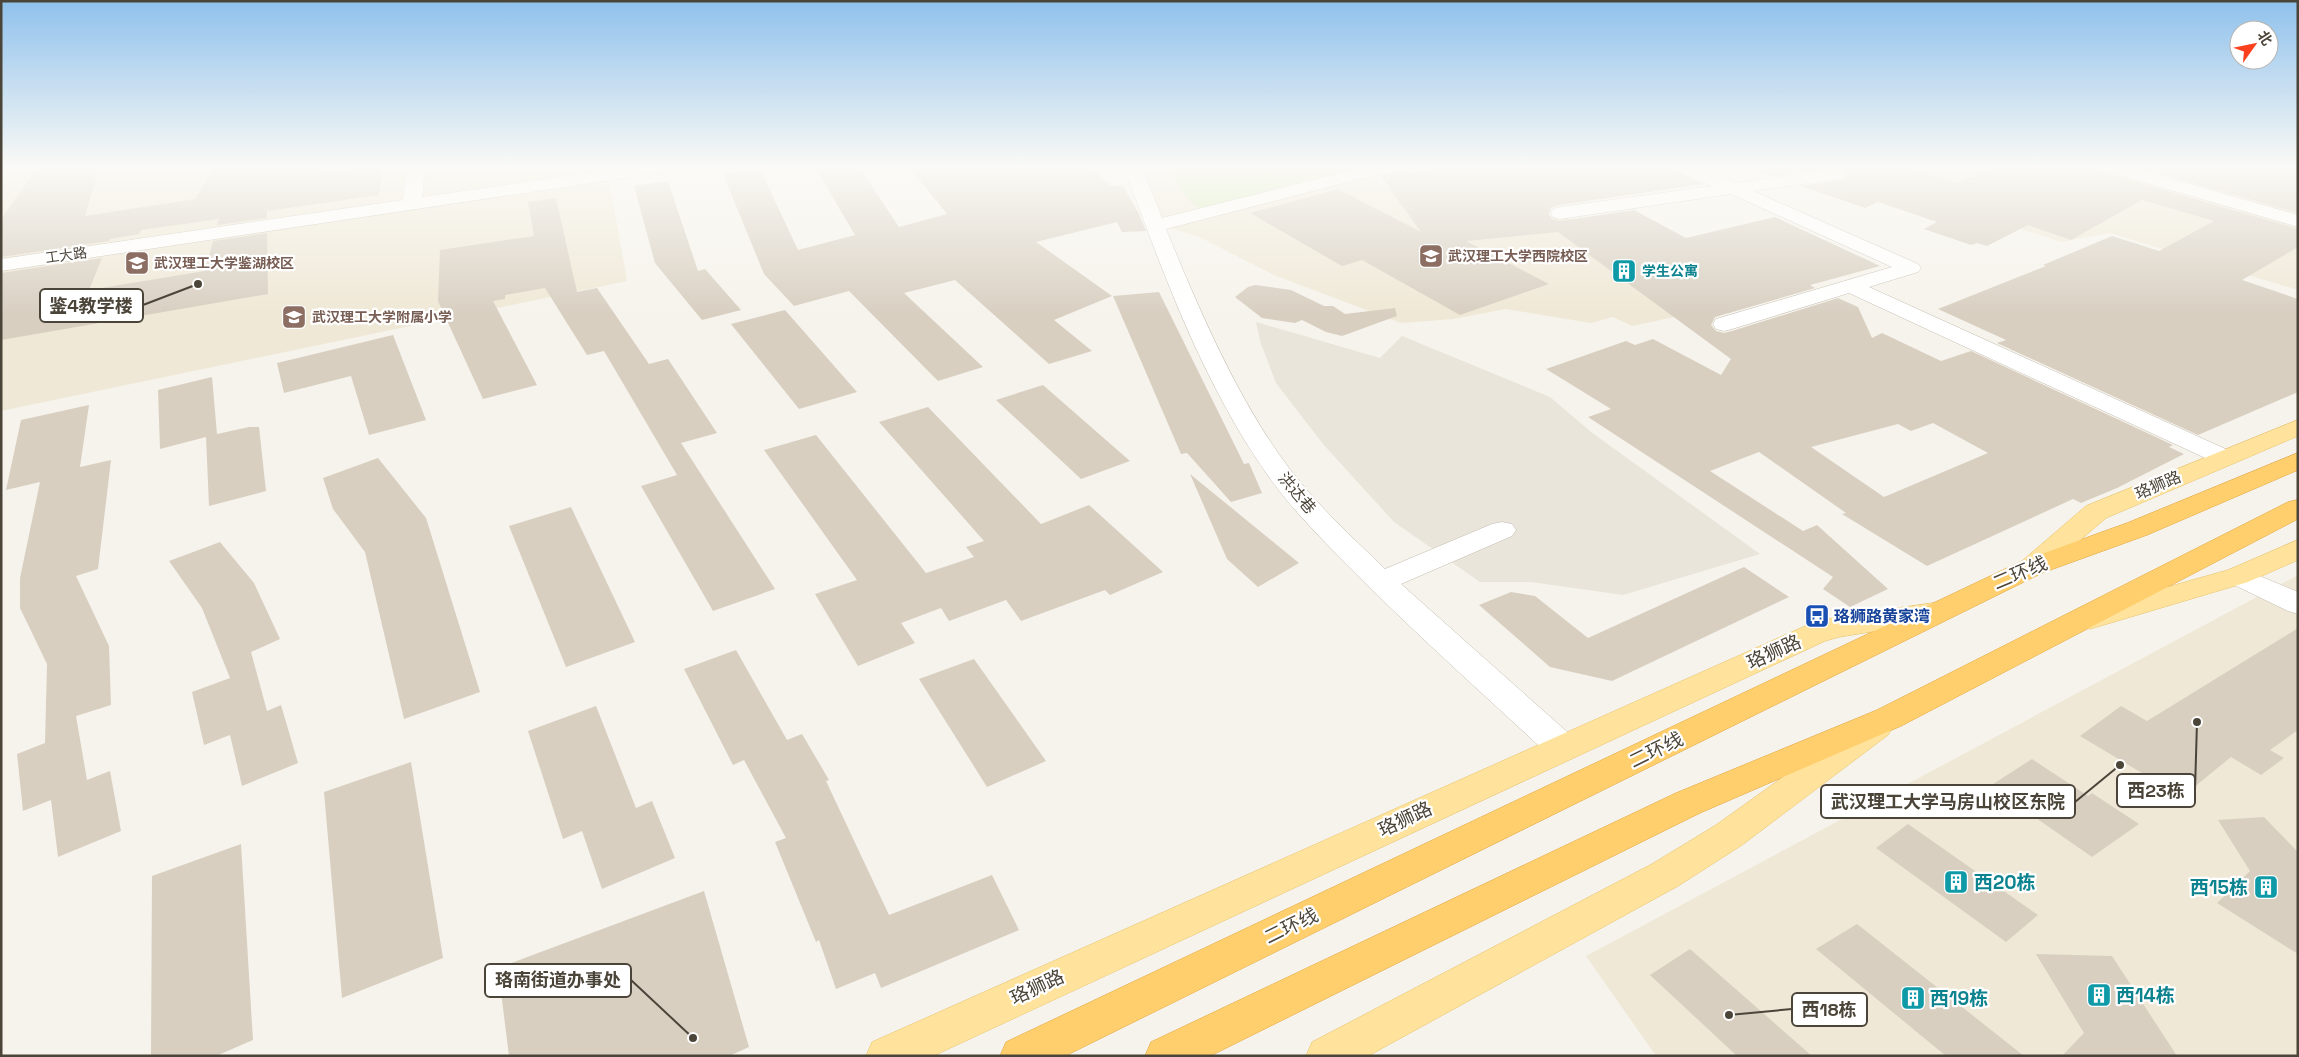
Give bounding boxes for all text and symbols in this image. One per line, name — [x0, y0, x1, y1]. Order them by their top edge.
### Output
north arrow — [2229, 20, 2279, 70]
text: 北 — [2254, 27, 2276, 49]
street label: 工大路 — [44, 243, 88, 267]
school or university icon: 武汉理工大学西院校区 — [1418, 243, 1444, 269]
place label: 武汉理工大学西院校区 — [1448, 247, 1588, 265]
school or university icon: 武汉理工大学鉴湖校区 — [124, 250, 150, 276]
place label: 武汉理工大学鉴湖校区 — [154, 254, 294, 272]
building icon: 学生公寓 — [1611, 258, 1637, 284]
place label: 学生公寓 — [1642, 262, 1698, 280]
callout: 鉴4教学楼 — [40, 289, 143, 322]
text: 鉴4教学楼 — [49, 294, 133, 317]
school or university icon: 武汉理工大学附属小学 — [281, 304, 307, 330]
place label: 武汉理工大学附属小学 — [312, 308, 452, 326]
street label: 珞狮路 — [2132, 466, 2184, 504]
street label: 洪达巷 — [1274, 468, 1320, 518]
street label: 二环线 — [1989, 550, 2051, 596]
bus stop icon: 珞狮路黄家湾 — [1804, 603, 1830, 629]
place label: 珞狮路黄家湾 — [1834, 606, 1930, 627]
street label: 珞狮路 — [1743, 629, 1805, 675]
street label: 二环线 — [1625, 726, 1687, 774]
callout: 西23栋 — [2117, 774, 2195, 807]
text: 西23栋 — [2127, 779, 2185, 802]
callout: 武汉理工大学马房山校区东院 — [1821, 785, 2075, 818]
text: 武汉理工大学马房山校区东院 — [1831, 790, 2065, 813]
street label: 珞狮路 — [1374, 796, 1436, 842]
building icon: 西20栋 — [1943, 869, 1969, 895]
place label: 西20栋 — [1974, 870, 2036, 895]
building icon: 西15栋 — [2253, 874, 2279, 900]
place label: 西15栋 — [2190, 875, 2248, 900]
street label: 二环线 — [1260, 902, 1322, 950]
callout: 珞南街道办事处 — [485, 964, 631, 997]
street label: 珞狮路 — [1006, 964, 1068, 1010]
text: 珞南街道办事处 — [495, 968, 621, 991]
building icon: 西14栋 — [2086, 982, 2112, 1008]
place label: 西14栋 — [2116, 983, 2175, 1008]
building icon: 西19栋 — [1900, 985, 1926, 1011]
place label: 西19栋 — [1930, 986, 1988, 1011]
callout: 西18栋 — [1792, 993, 1867, 1026]
text: 西18栋 — [1802, 998, 1856, 1021]

